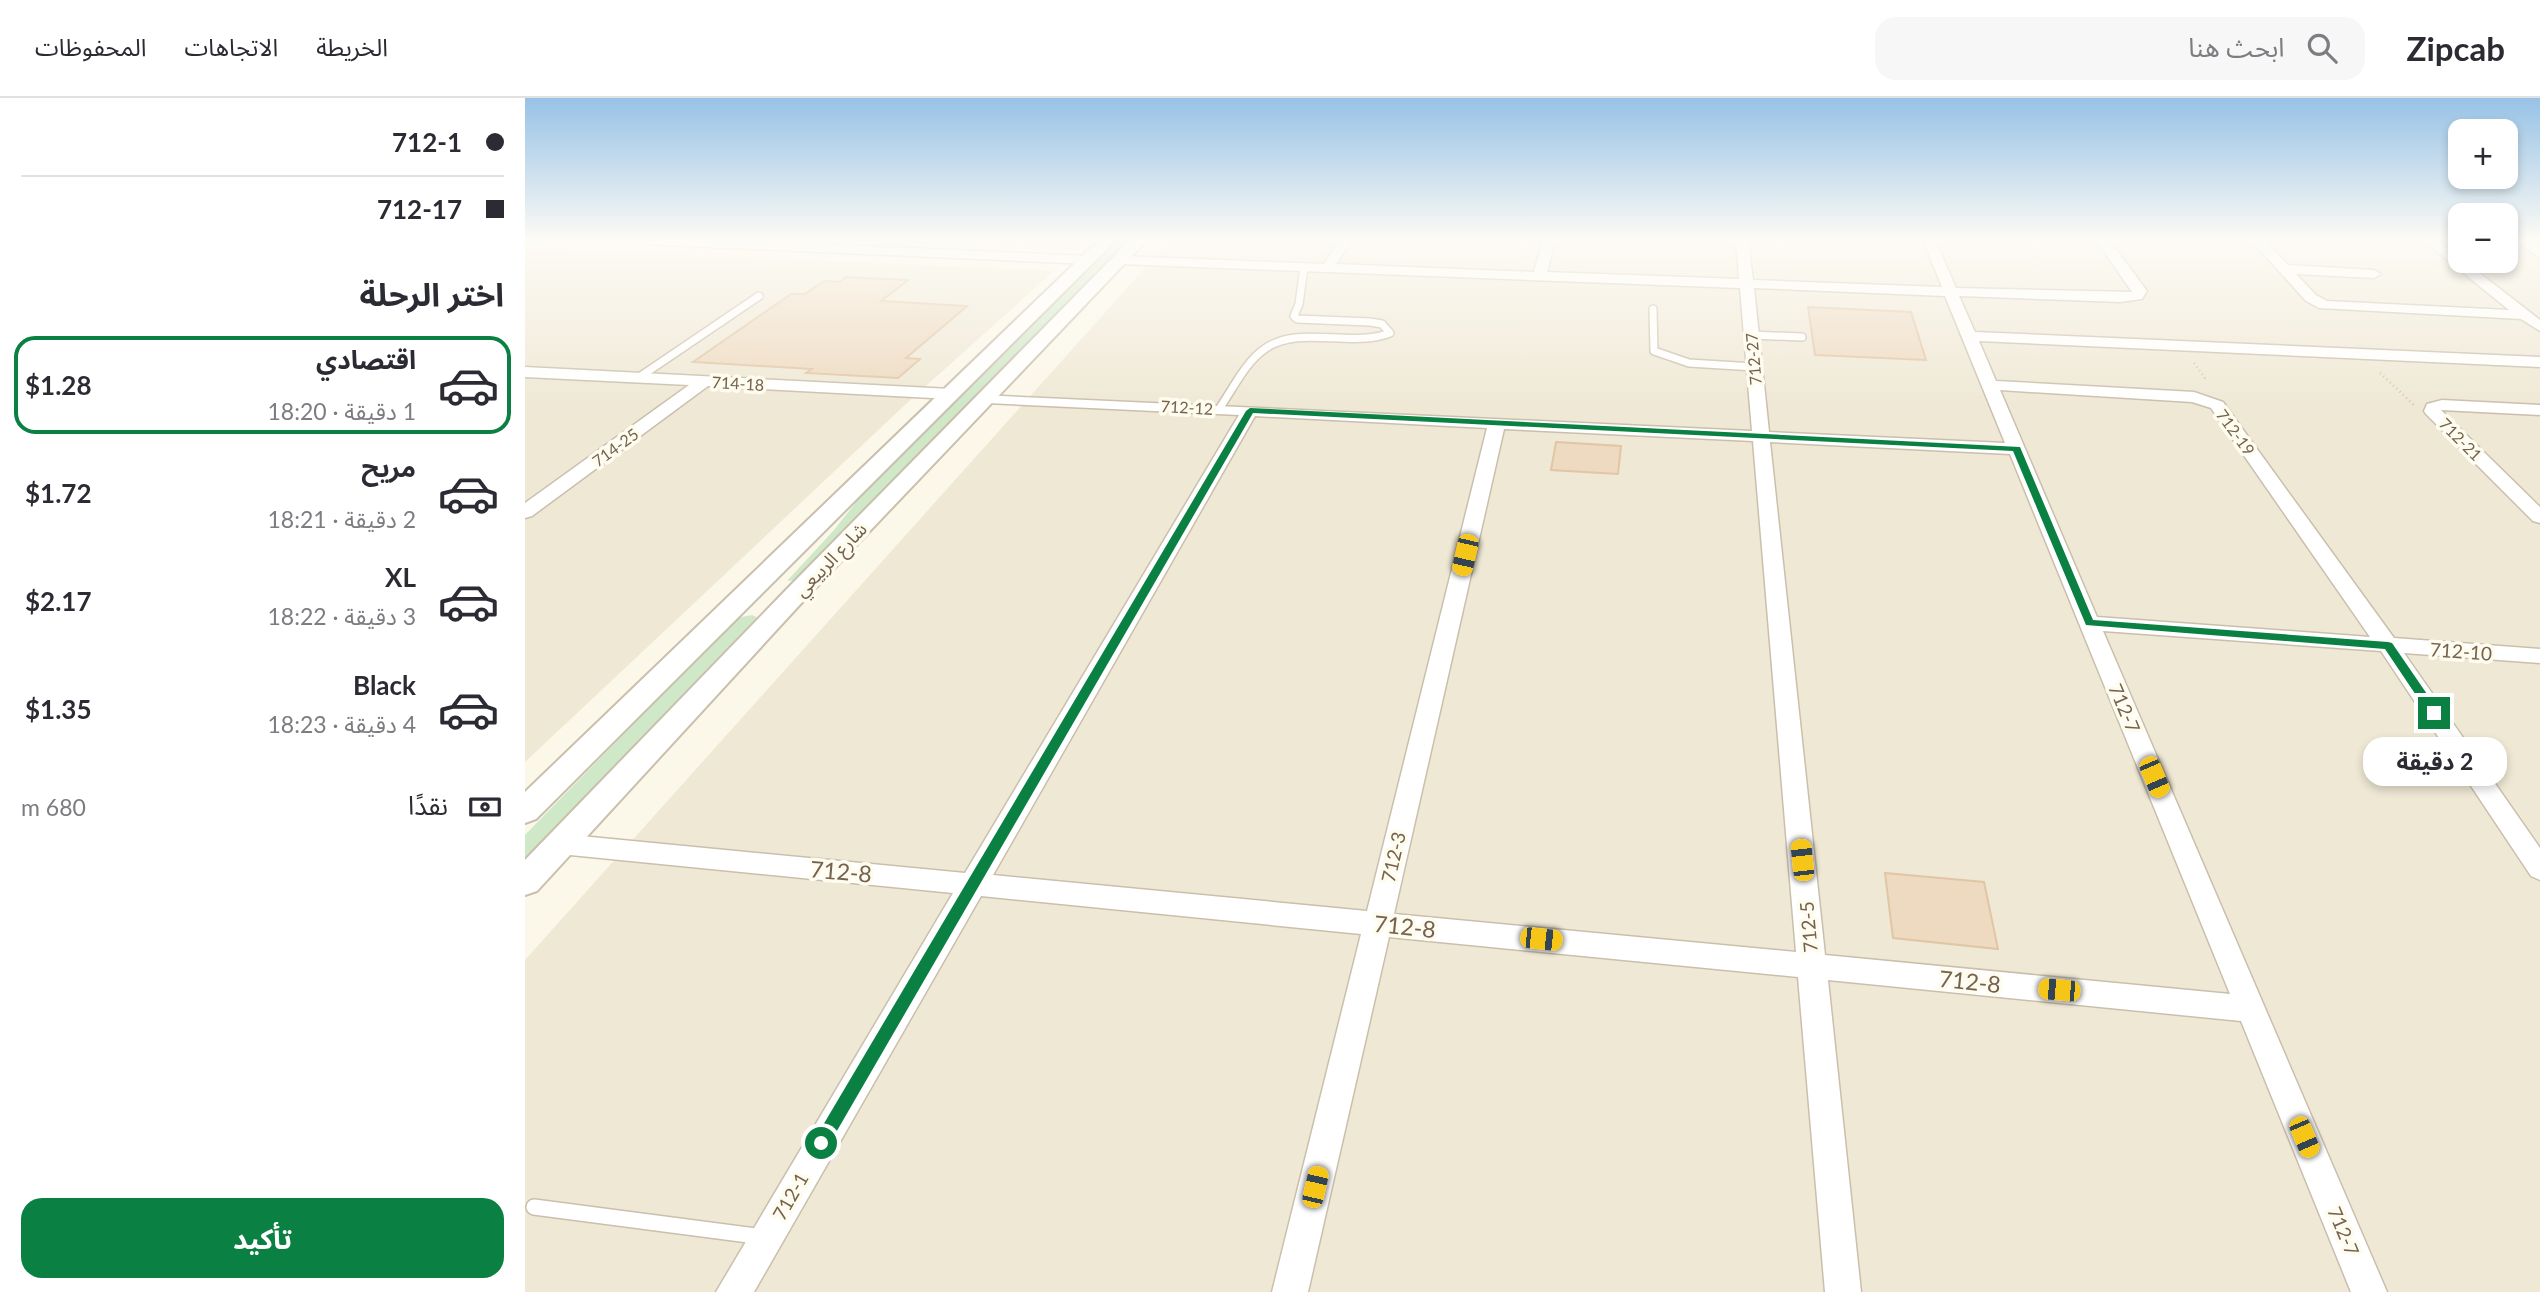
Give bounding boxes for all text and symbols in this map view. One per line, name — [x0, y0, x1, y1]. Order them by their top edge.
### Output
search box — [1875, 17, 2365, 80]
text: Zipcab — [2407, 28, 2505, 68]
icon: search — [2303, 29, 2341, 67]
text: ابحث هنا — [2188, 31, 2285, 63]
text: المحفوظات — [35, 32, 146, 61]
text: الاتجاهات — [184, 32, 278, 61]
text: الخريطة — [316, 32, 388, 61]
map controls — [2448, 119, 2518, 273]
button: + — [2448, 119, 2518, 189]
text: 712-1 — [392, 126, 462, 158]
text: 712-17 — [377, 193, 462, 225]
button: − — [2448, 203, 2518, 273]
text: اختر الرحلة — [360, 274, 504, 313]
street label: 712-27 — [1741, 332, 1765, 386]
text: اقتصادي — [316, 343, 416, 375]
icon: car — [437, 354, 500, 417]
text: $1.28 — [25, 369, 92, 401]
street label: 714-18 — [711, 372, 765, 394]
street label: 712-12 — [1160, 396, 1214, 418]
text: 1 دقيقة · 18:20 — [268, 397, 416, 425]
street label: 712-19 — [2213, 405, 2259, 459]
street label: 712-21 — [2436, 414, 2486, 464]
street label: 714-25 — [588, 424, 642, 470]
text: مريح — [361, 451, 416, 483]
icon: car — [437, 462, 500, 525]
text: $1.72 — [25, 477, 92, 509]
text: 2 دقيقة · 18:21 — [268, 505, 416, 533]
street label: شارع الربيعي — [789, 517, 874, 604]
car — [1451, 532, 1480, 578]
text: XL — [385, 561, 416, 593]
icon: car — [437, 570, 500, 633]
text: $2.17 — [25, 585, 92, 617]
text: 3 دقيقة · 18:22 — [268, 602, 416, 630]
street label: 712-10 — [2429, 637, 2493, 665]
text: Black — [353, 669, 416, 701]
icon: car — [437, 678, 500, 741]
street label: 712-7 — [2104, 680, 2146, 736]
text: $1.35 — [25, 693, 92, 725]
route end — [2418, 697, 2450, 729]
text: 4 دقيقة · 18:23 — [268, 710, 416, 738]
callout: 2 دقيقة — [2362, 738, 2506, 786]
text: 2 دقيقة — [2397, 747, 2473, 775]
car — [2137, 754, 2172, 800]
icon: cash — [466, 788, 504, 826]
text: نقدًا — [408, 789, 448, 821]
text: 680 m — [21, 793, 86, 821]
street label: 712-3 — [1376, 829, 1410, 885]
car — [1790, 838, 1815, 882]
street label: 712-8 — [809, 854, 873, 888]
street label: 712-5 — [1794, 901, 1822, 953]
street label: 712-8 — [1373, 909, 1437, 943]
car — [1520, 926, 1563, 952]
street label: 712-8 — [1938, 964, 2002, 998]
car — [2038, 978, 2081, 1002]
car — [2287, 1114, 2322, 1160]
route start — [805, 1127, 837, 1159]
car — [1301, 1164, 1330, 1210]
street label: 712-1 — [767, 1168, 813, 1224]
button: تأكيد — [21, 1198, 504, 1278]
street label: 712-7 — [2323, 1203, 2365, 1259]

